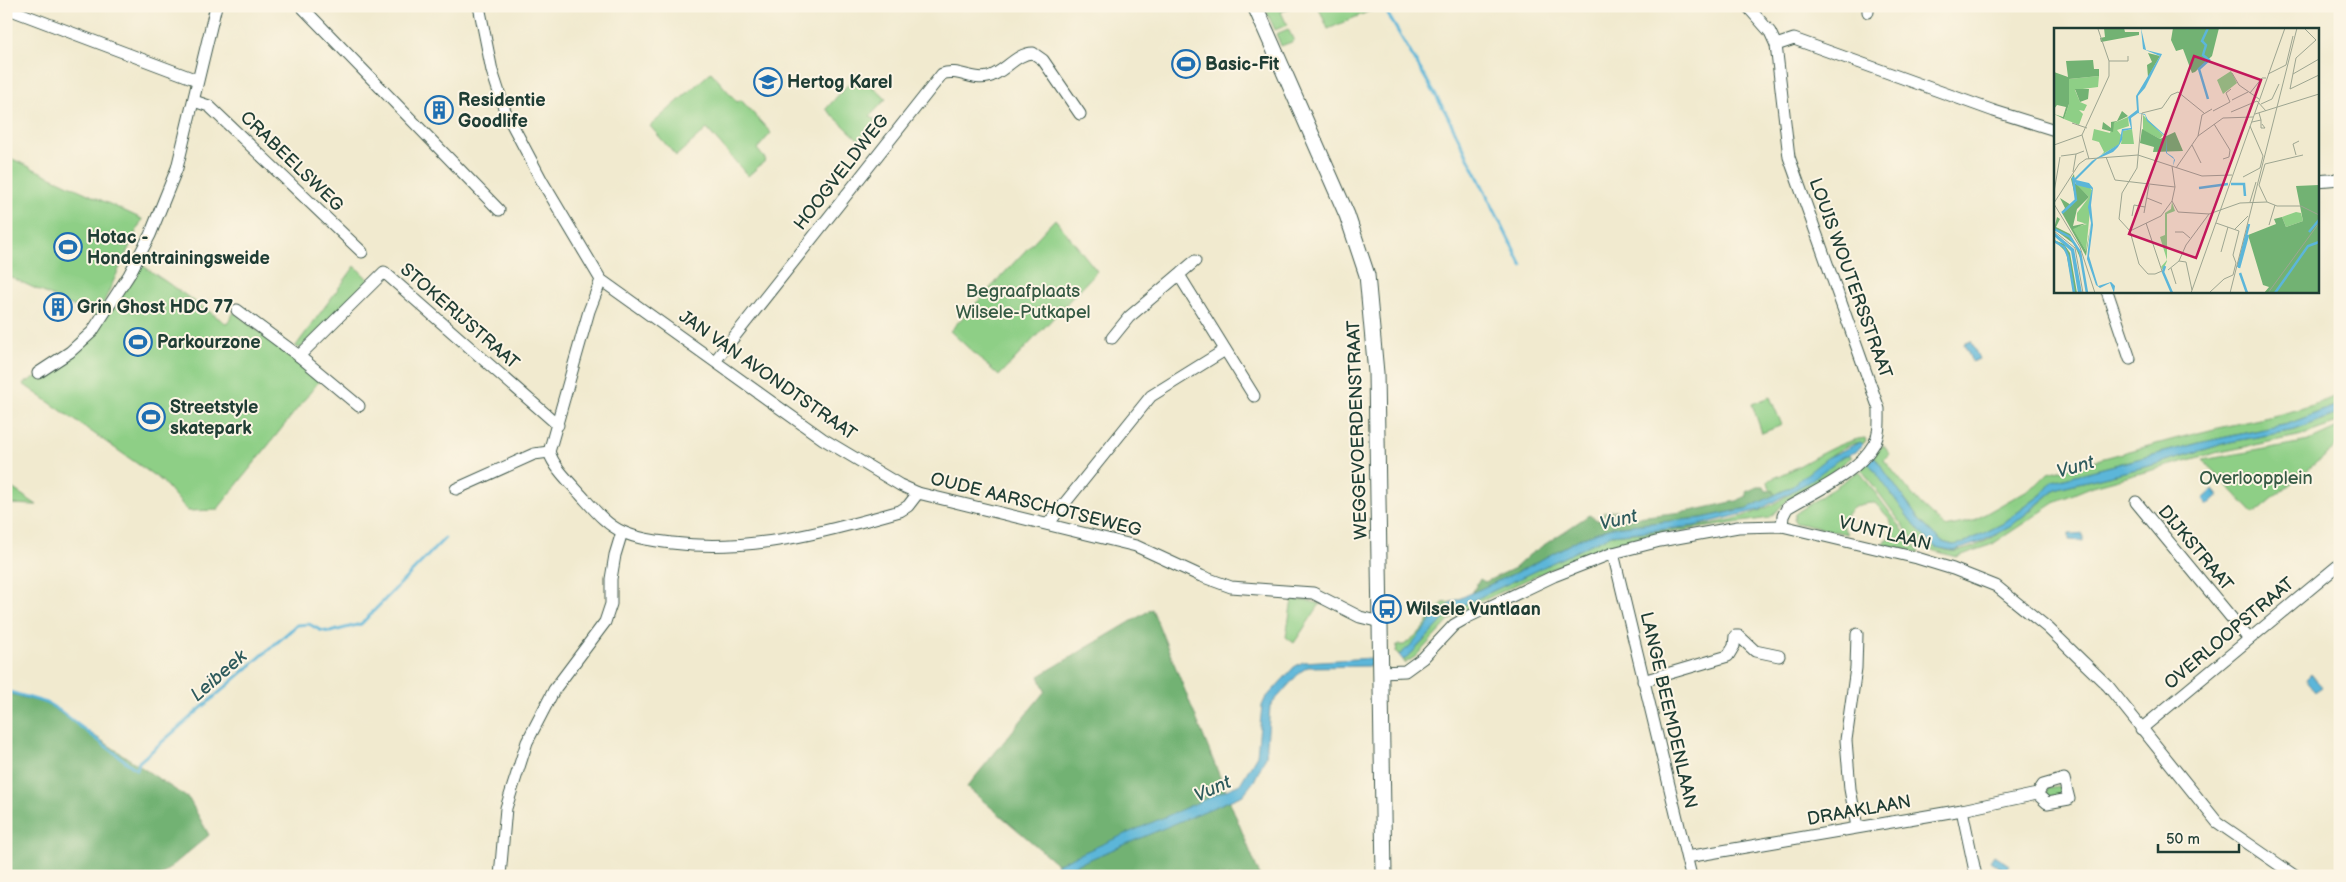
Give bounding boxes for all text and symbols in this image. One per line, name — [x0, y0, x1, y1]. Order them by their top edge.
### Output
inset map — [2054, 28, 2318, 292]
sports icon: Basic-Fit — [1171, 49, 1201, 79]
place label: Basic-Fit — [1205, 54, 1279, 75]
school or university icon: Hertog Karel — [753, 67, 783, 97]
place label: Hertog Karel — [787, 72, 893, 93]
place label: Residentie Goodlife — [458, 90, 546, 132]
building icon: Residentie Goodlife — [424, 95, 454, 125]
street label: CRABEELSWEG — [236, 107, 348, 216]
street label: HOOGVELDWEG — [790, 110, 893, 234]
street label: LOUIS WOUTERSSTRAAT — [1805, 175, 1897, 381]
place label: Hotac - Hondentrainingsweide — [87, 227, 270, 269]
sports icon: Hotac - Hondentrainingsweide — [53, 232, 83, 262]
street label: STOKERIJSTRAAT — [396, 259, 524, 374]
park label: Begraafplaats Wilsele-Putkapel — [955, 281, 1091, 323]
building icon: Grin Ghost HDC 77 — [43, 292, 73, 322]
place label: Grin Ghost HDC 77 — [77, 297, 233, 318]
street label: JAN VAN AVONDTSTRAAT — [675, 306, 861, 445]
street label: WEGGEVOERDENSTRAAT — [1343, 320, 1372, 540]
sports icon: Parkourzone — [123, 327, 153, 357]
place label: Parkourzone — [157, 332, 261, 353]
place label: Streetstyle skatepark — [170, 397, 258, 439]
sports icon: Streetstyle skatepark — [136, 402, 166, 432]
water label: Vunt — [2054, 451, 2098, 484]
street label: OUDE AARSCHOTSEWEG — [928, 468, 1143, 541]
park label: Overloopplein — [2199, 468, 2313, 489]
street label: DIJKSTRAAT — [2154, 501, 2238, 595]
water label: Vunt — [1597, 505, 1641, 536]
street label: VUNTLAAN — [1836, 512, 1933, 555]
street label: OVERLOOPSTRAAT — [2160, 573, 2299, 694]
bus stop icon: Wilsele Vuntlaan — [1372, 594, 1402, 624]
place label: Wilsele Vuntlaan — [1406, 599, 1541, 620]
street label: LANGE BEEMDENLAAN — [1636, 610, 1701, 810]
water label: Leibeek — [186, 645, 252, 707]
water label: Vunt — [1190, 771, 1236, 808]
street label: DRAAKLAAN — [1805, 791, 1913, 830]
scale bar — [2158, 822, 2240, 854]
text: 50 m — [2166, 830, 2200, 849]

